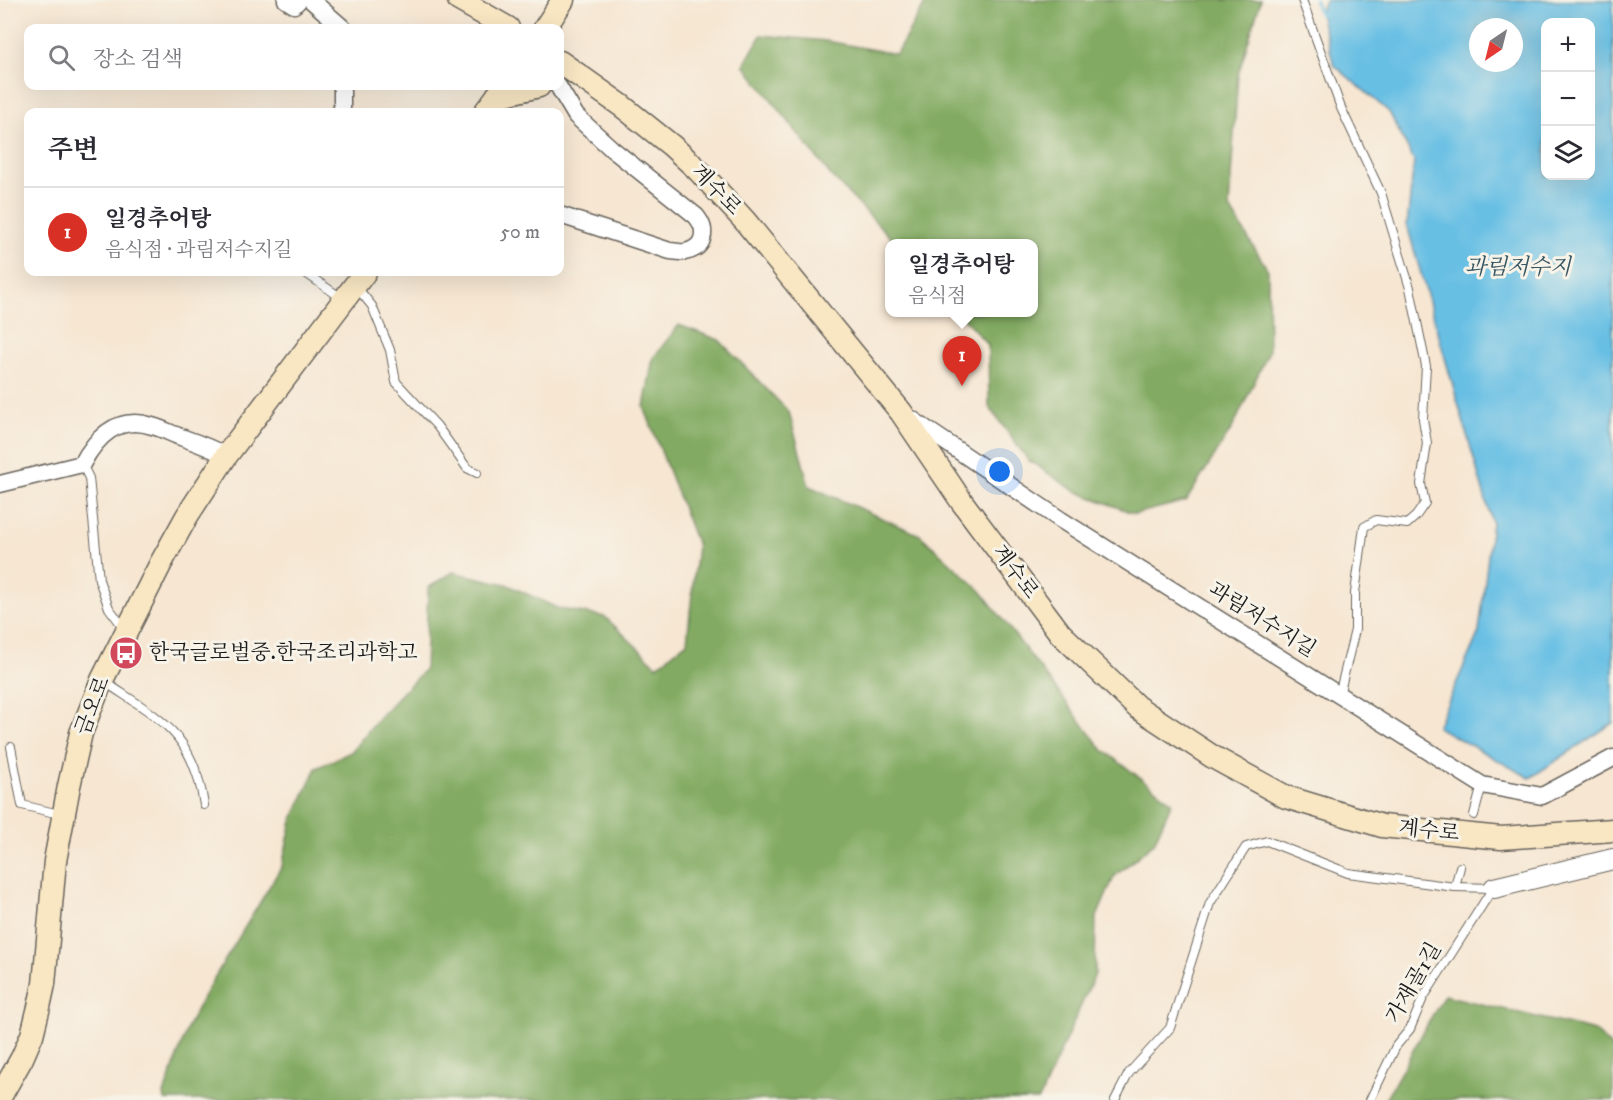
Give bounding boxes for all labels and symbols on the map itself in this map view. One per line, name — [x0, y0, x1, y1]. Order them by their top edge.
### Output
north arrow — [1469, 18, 1523, 72]
street label: 계수로 — [686, 159, 746, 221]
water label: 과림저수지 — [1465, 254, 1573, 281]
pin: 1 — [942, 336, 982, 386]
your location — [985, 457, 1014, 486]
street label: 계수로 — [986, 540, 1044, 604]
street label: 과림저수지길 — [1203, 577, 1321, 663]
bus stop icon: 한국글로벌중.한국조리과학고 — [108, 635, 144, 671]
place label: 한국글로벌중.한국조리과학고 — [149, 640, 418, 666]
street label: 금오로 — [70, 673, 116, 739]
street label: 계수로 — [1397, 815, 1461, 847]
street label: 가재골1길 — [1381, 938, 1447, 1028]

